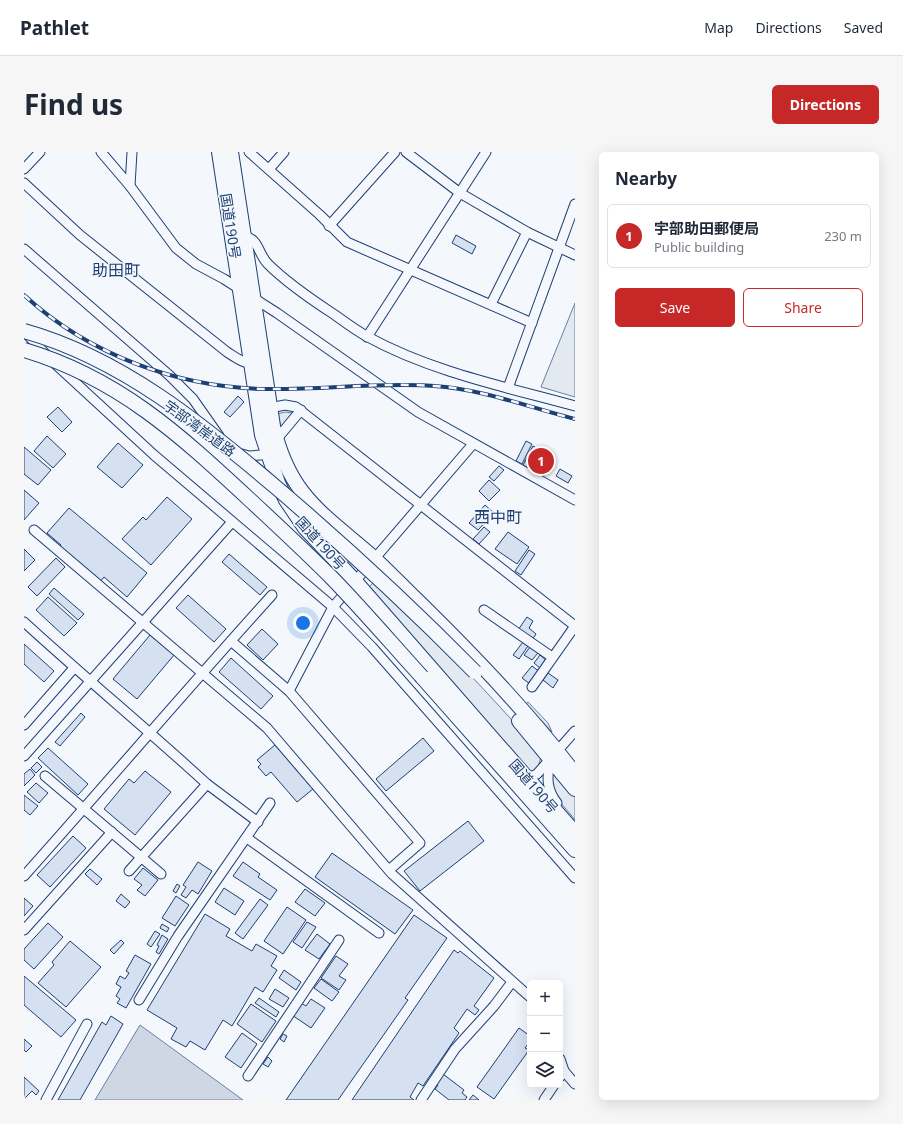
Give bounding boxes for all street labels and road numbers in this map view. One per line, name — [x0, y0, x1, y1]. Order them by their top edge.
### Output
street label: 国道190号 — [216, 192, 246, 260]
street label: 宇部湾岸道路 — [160, 396, 240, 460]
street label: 国道190号 — [292, 512, 350, 574]
street label: 国道190号 — [505, 755, 563, 817]

